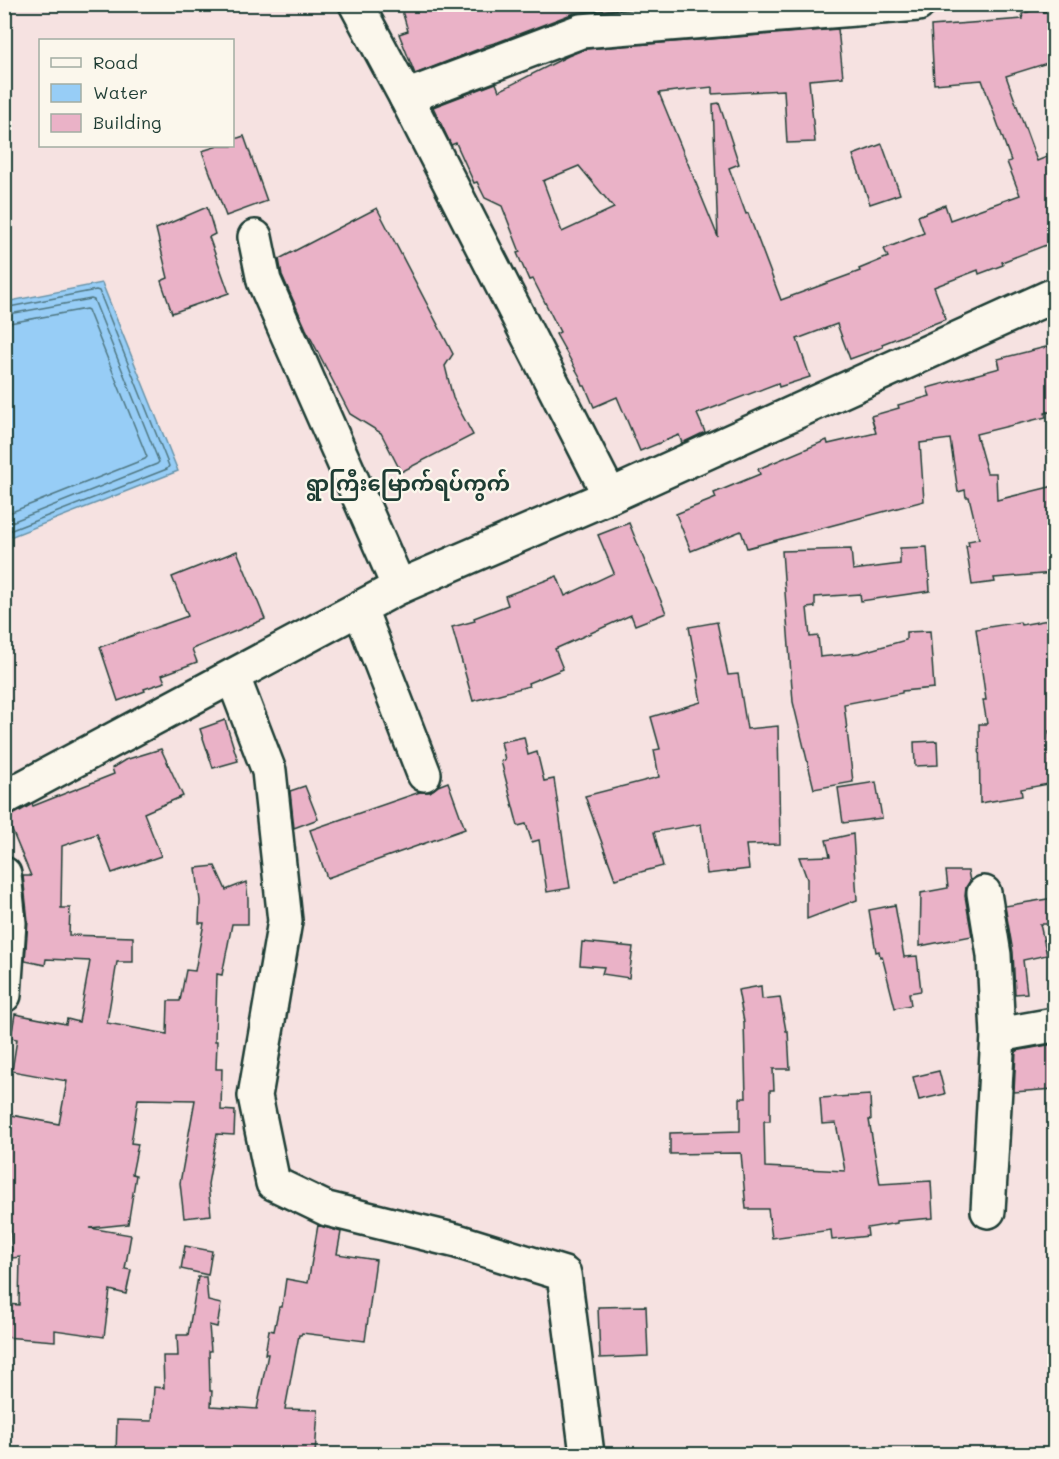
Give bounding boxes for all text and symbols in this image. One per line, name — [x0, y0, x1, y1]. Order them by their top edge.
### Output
legend — [39, 39, 234, 147]
text: Road — [93, 50, 138, 74]
text: Water — [93, 80, 148, 104]
text: Building — [93, 110, 161, 134]
district label: ရွာကြီးမြောက်ရပ်ကွက် — [306, 468, 510, 501]

